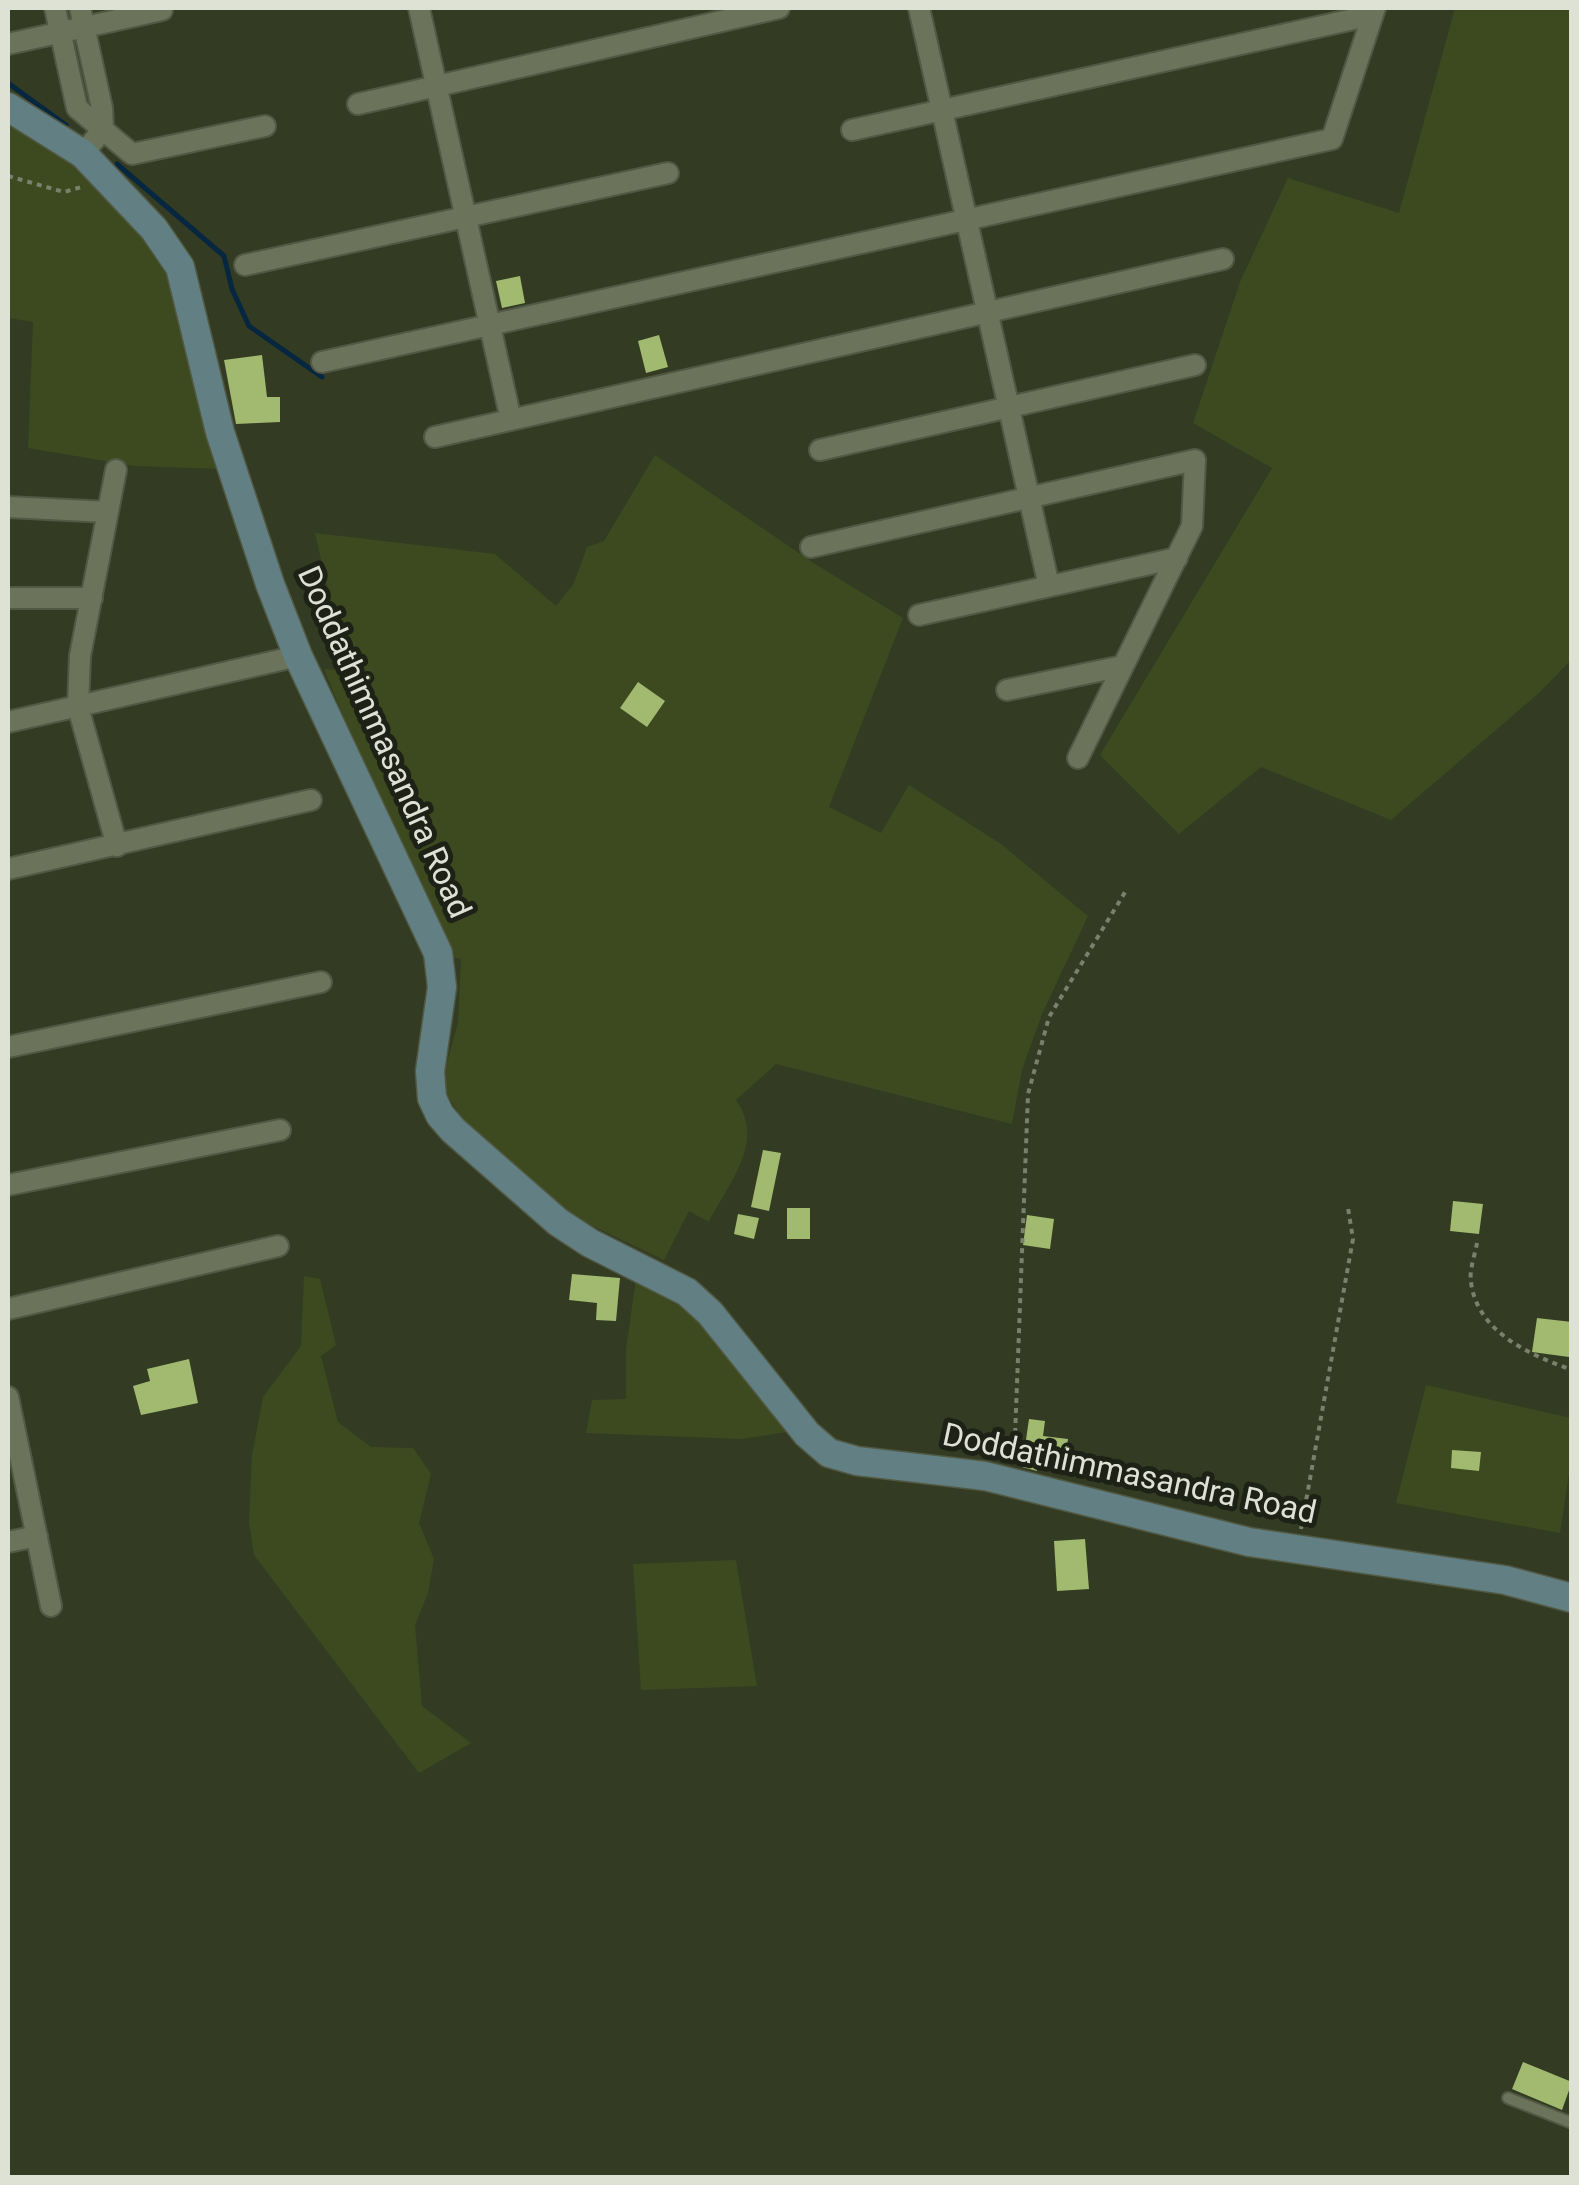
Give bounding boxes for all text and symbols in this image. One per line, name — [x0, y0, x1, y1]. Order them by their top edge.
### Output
street label: Doddathimmasandra Road — [287, 561, 477, 925]
street label: Doddathimmasandra Road — [939, 1418, 1319, 1534]

